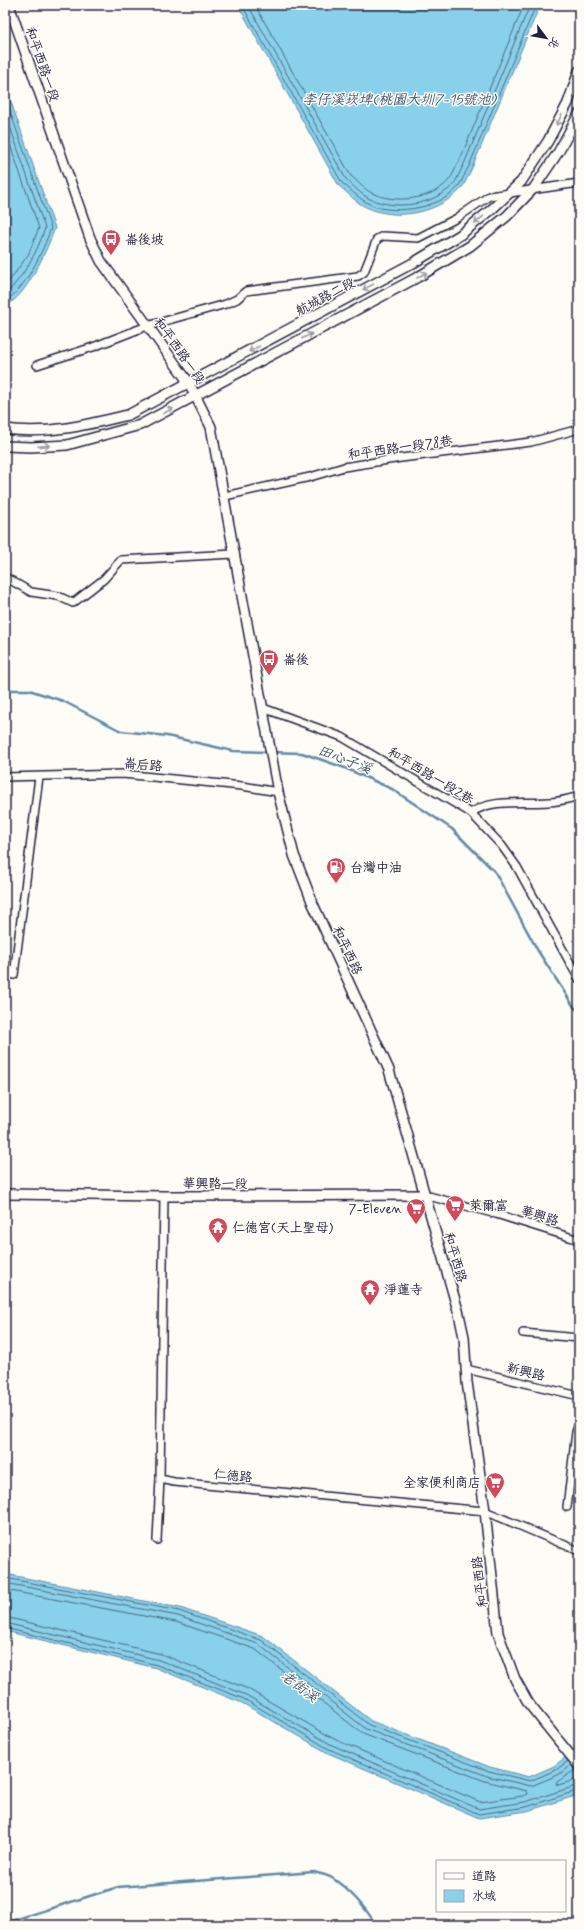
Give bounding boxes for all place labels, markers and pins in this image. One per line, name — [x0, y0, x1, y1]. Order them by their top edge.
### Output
bus stop icon: 崙後坡 — [100, 228, 122, 256]
place label: 崙後坡 — [125, 232, 164, 249]
bus stop icon: 崙後 — [258, 648, 280, 676]
place label: 崙後 — [283, 652, 309, 669]
fuel station icon: 台灣中油 — [325, 856, 347, 884]
place label: 台灣中油 — [350, 860, 402, 877]
supermarket icon: 萊爾富 — [444, 1194, 466, 1222]
supermarket icon: 7-Eleven — [405, 1197, 427, 1225]
place label: 萊爾富 — [469, 1198, 508, 1215]
place label: 7-Eleven — [349, 1201, 402, 1218]
temple icon: 仁德宮(天上聖母) — [207, 1216, 229, 1244]
place label: 仁德宮(天上聖母) — [232, 1220, 334, 1237]
temple icon: 淨蓮寺 — [359, 1278, 381, 1306]
place label: 淨蓮寺 — [384, 1282, 423, 1299]
supermarket icon: 全家便利商店 — [484, 1471, 506, 1499]
place label: 全家便利商店 — [403, 1475, 481, 1492]

